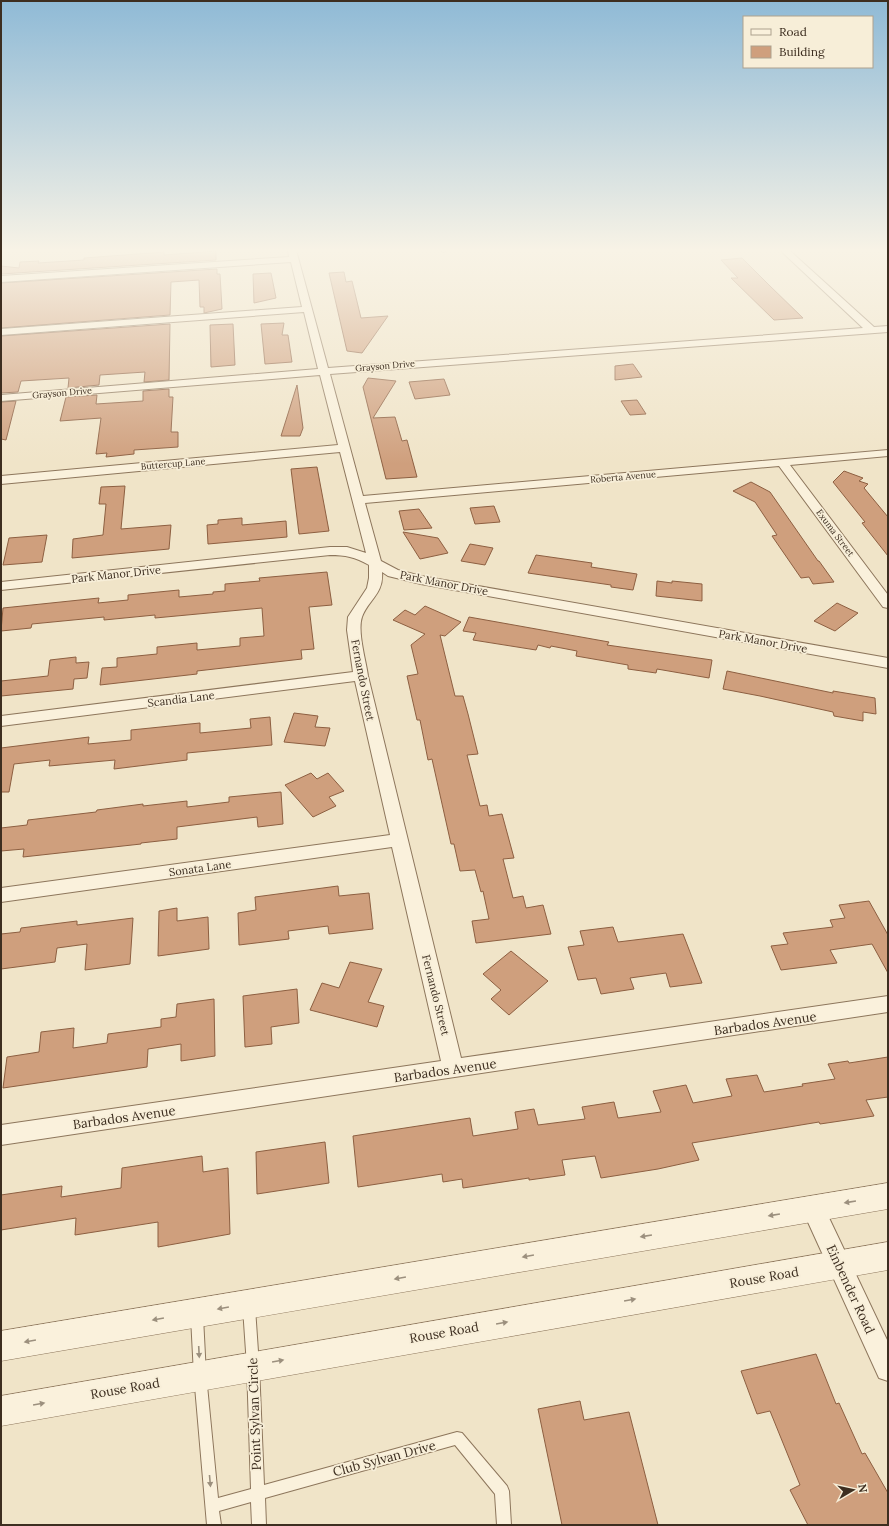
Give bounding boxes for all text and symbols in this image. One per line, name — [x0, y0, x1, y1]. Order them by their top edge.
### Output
legend — [743, 16, 873, 68]
text: Road — [779, 24, 807, 39]
text: Building — [779, 44, 825, 59]
street label: Grayson Drive — [355, 357, 415, 374]
street label: Grayson Drive — [32, 384, 92, 401]
street label: Buttercup Lane — [140, 455, 206, 472]
street label: Roberta Avenue — [590, 468, 656, 485]
street label: Exuma Street — [814, 507, 857, 559]
street label: Park Manor Drive — [71, 562, 161, 586]
street label: Park Manor Drive — [399, 568, 489, 598]
street label: Park Manor Drive — [718, 626, 808, 656]
street label: Fernando Street — [348, 638, 378, 723]
street label: Scandia Lane — [147, 688, 215, 710]
street label: Sonata Lane — [168, 857, 232, 879]
street label: Fernando Street — [419, 953, 453, 1038]
street label: Barbados Avenue — [713, 1008, 818, 1039]
street label: Barbados Avenue — [393, 1055, 498, 1086]
street label: Barbados Avenue — [72, 1102, 177, 1133]
one-way arrow — [844, 1200, 857, 1206]
one-way arrow — [768, 1212, 780, 1218]
one-way arrow — [640, 1233, 652, 1239]
street label: Einbender Road — [823, 1242, 879, 1337]
one-way arrow — [522, 1254, 534, 1260]
street label: Rouse Road — [728, 1263, 800, 1292]
one-way arrow — [393, 1275, 406, 1281]
one-way arrow — [624, 1297, 637, 1303]
one-way arrow — [216, 1305, 229, 1311]
one-way arrow — [152, 1316, 164, 1322]
street label: Rouse Road — [408, 1318, 480, 1347]
one-way arrow — [496, 1319, 508, 1325]
one-way arrow — [24, 1338, 36, 1344]
one-way arrow — [195, 1346, 202, 1358]
street label: Point Sylvan Circle — [244, 1357, 265, 1471]
one-way arrow — [272, 1358, 284, 1364]
street label: Rouse Road — [89, 1374, 161, 1403]
one-way arrow — [33, 1401, 45, 1407]
street label: Club Sylvan Drive — [331, 1437, 437, 1480]
north arrow — [833, 1470, 873, 1510]
one-way arrow — [207, 1475, 213, 1487]
text: N — [855, 1483, 871, 1494]

